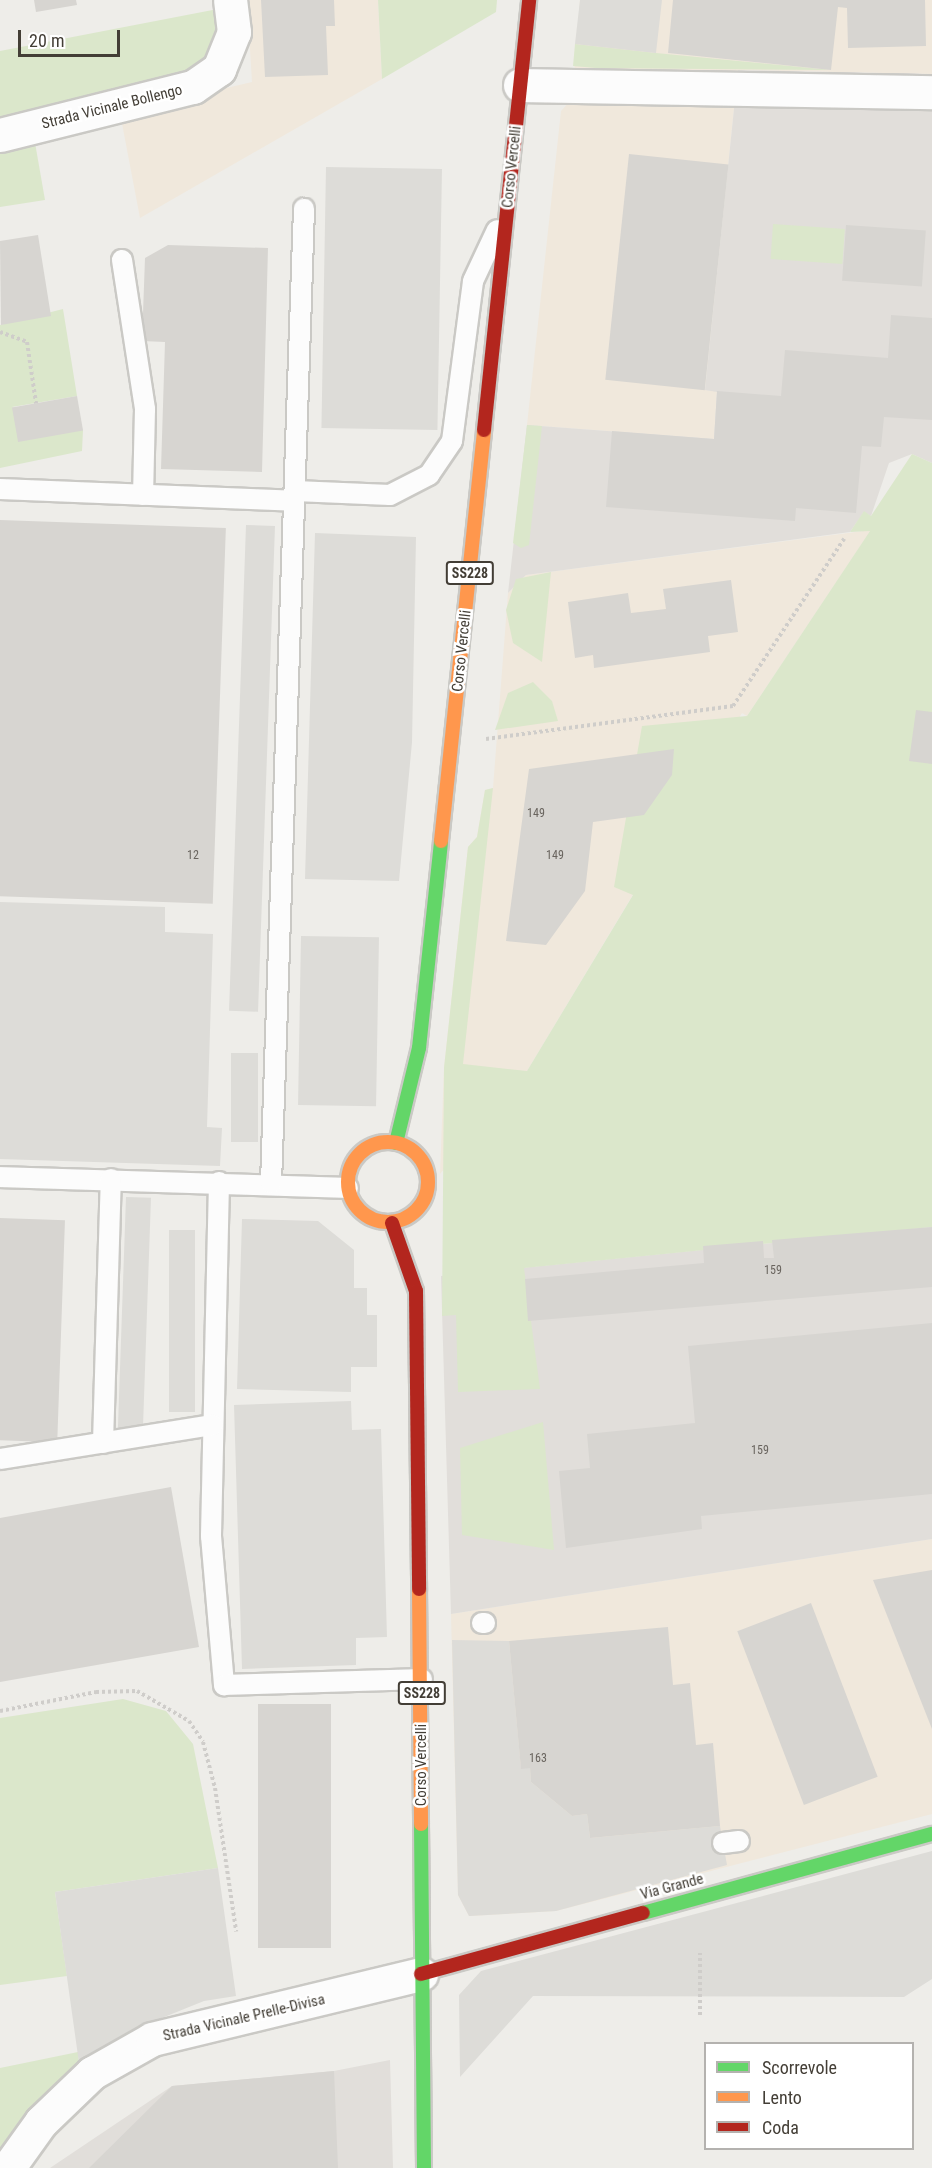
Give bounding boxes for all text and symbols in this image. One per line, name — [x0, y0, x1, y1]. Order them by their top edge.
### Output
scale bar — [21, 18, 123, 56]
text: 20 m — [29, 30, 64, 51]
street label: Strada Vicinale Bollengo — [40, 81, 184, 133]
street label: Corso Vercelli — [499, 125, 525, 209]
road number: SS228 — [444, 562, 496, 584]
street label: Corso Vercelli — [449, 609, 475, 693]
house number: 149 — [527, 807, 545, 821]
house number: 12 — [187, 849, 199, 863]
house number: 149 — [546, 849, 564, 863]
house number: 159 — [764, 1264, 782, 1278]
house number: 159 — [751, 1444, 769, 1458]
road number: SS228 — [396, 1682, 448, 1704]
street label: Corso Vercelli — [413, 1724, 431, 1806]
house number: 163 — [529, 1752, 547, 1766]
street label: Via Grande — [638, 1870, 706, 1904]
street label: Strada Vicinale Prelle-Divisa — [161, 1991, 327, 2045]
legend — [704, 2042, 914, 2150]
text: Scorrevole — [762, 2057, 837, 2078]
text: Lento — [762, 2087, 802, 2108]
text: Coda — [762, 2117, 799, 2138]

